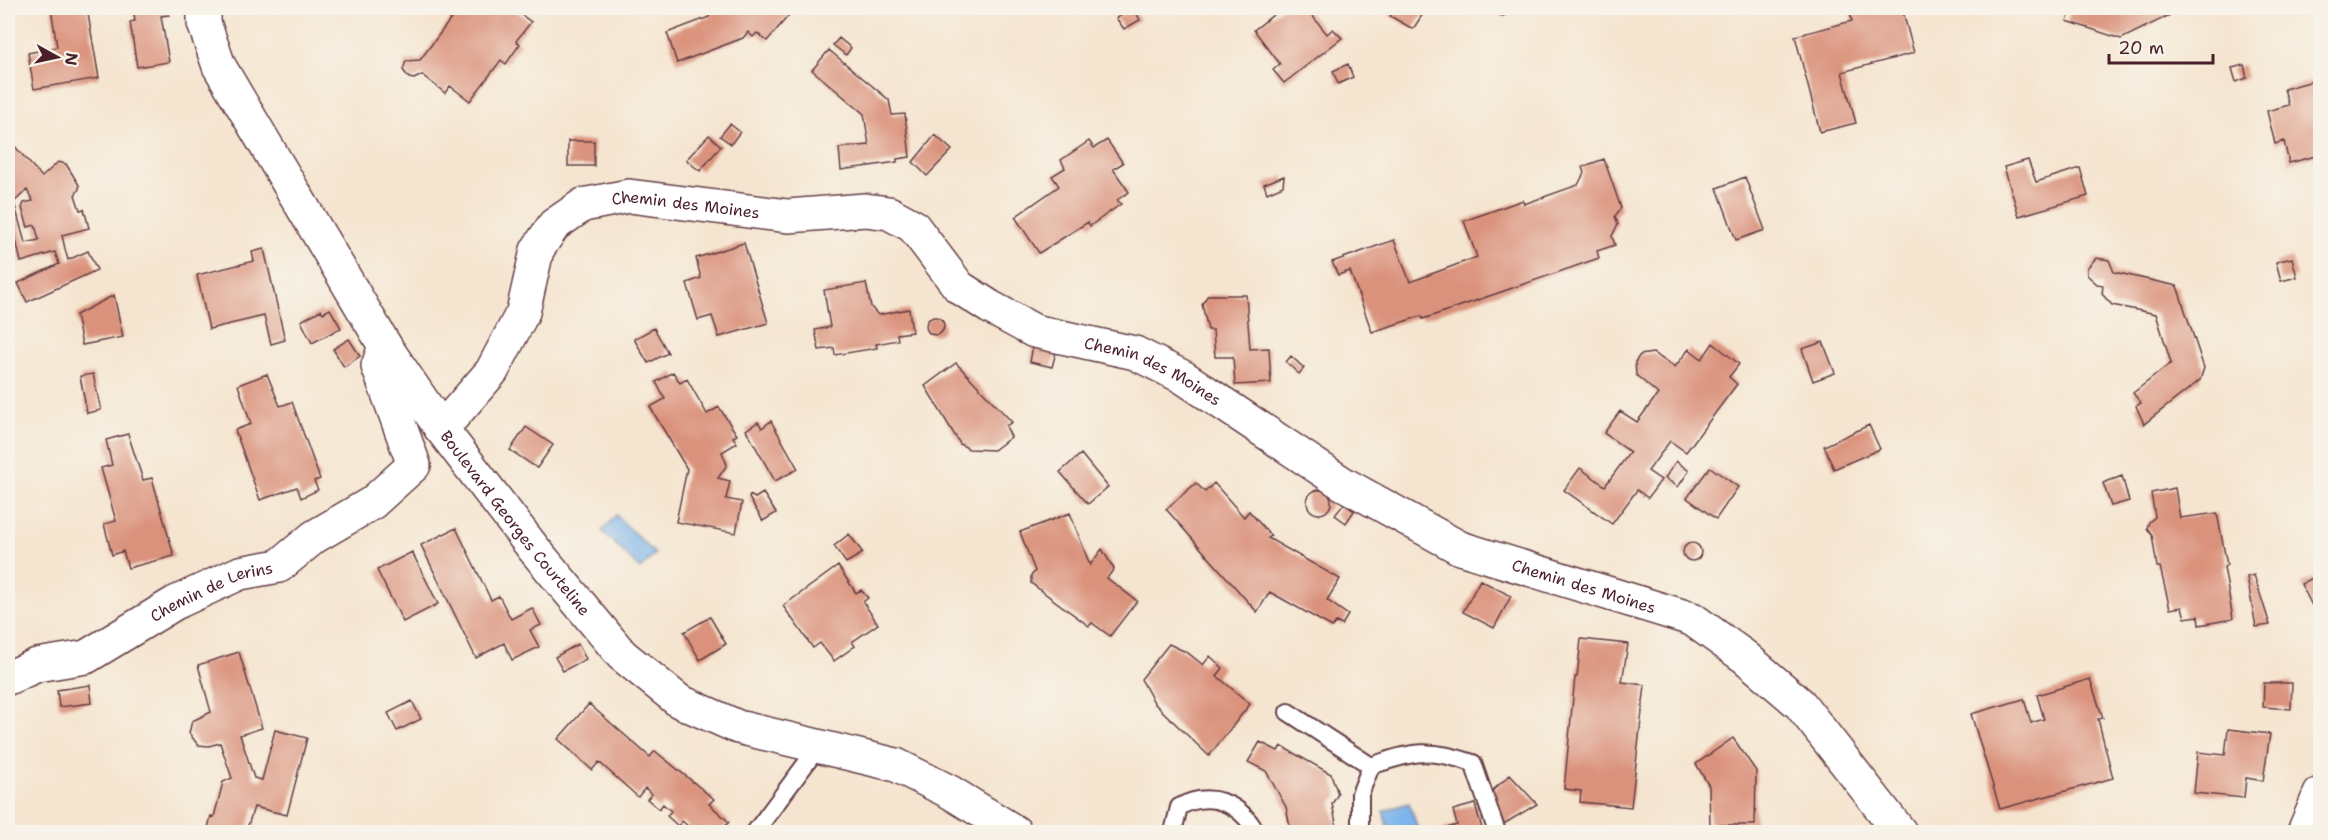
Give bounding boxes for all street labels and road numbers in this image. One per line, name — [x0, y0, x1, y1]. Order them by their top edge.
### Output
street label: Chemin des Moines — [610, 185, 761, 223]
street label: Chemin des Moines — [1082, 332, 1226, 410]
street label: Boulevard Georges Courteline — [436, 426, 595, 620]
street label: Chemin des Moines — [1509, 554, 1659, 618]
street label: Chemin de Lerins — [146, 557, 274, 626]

